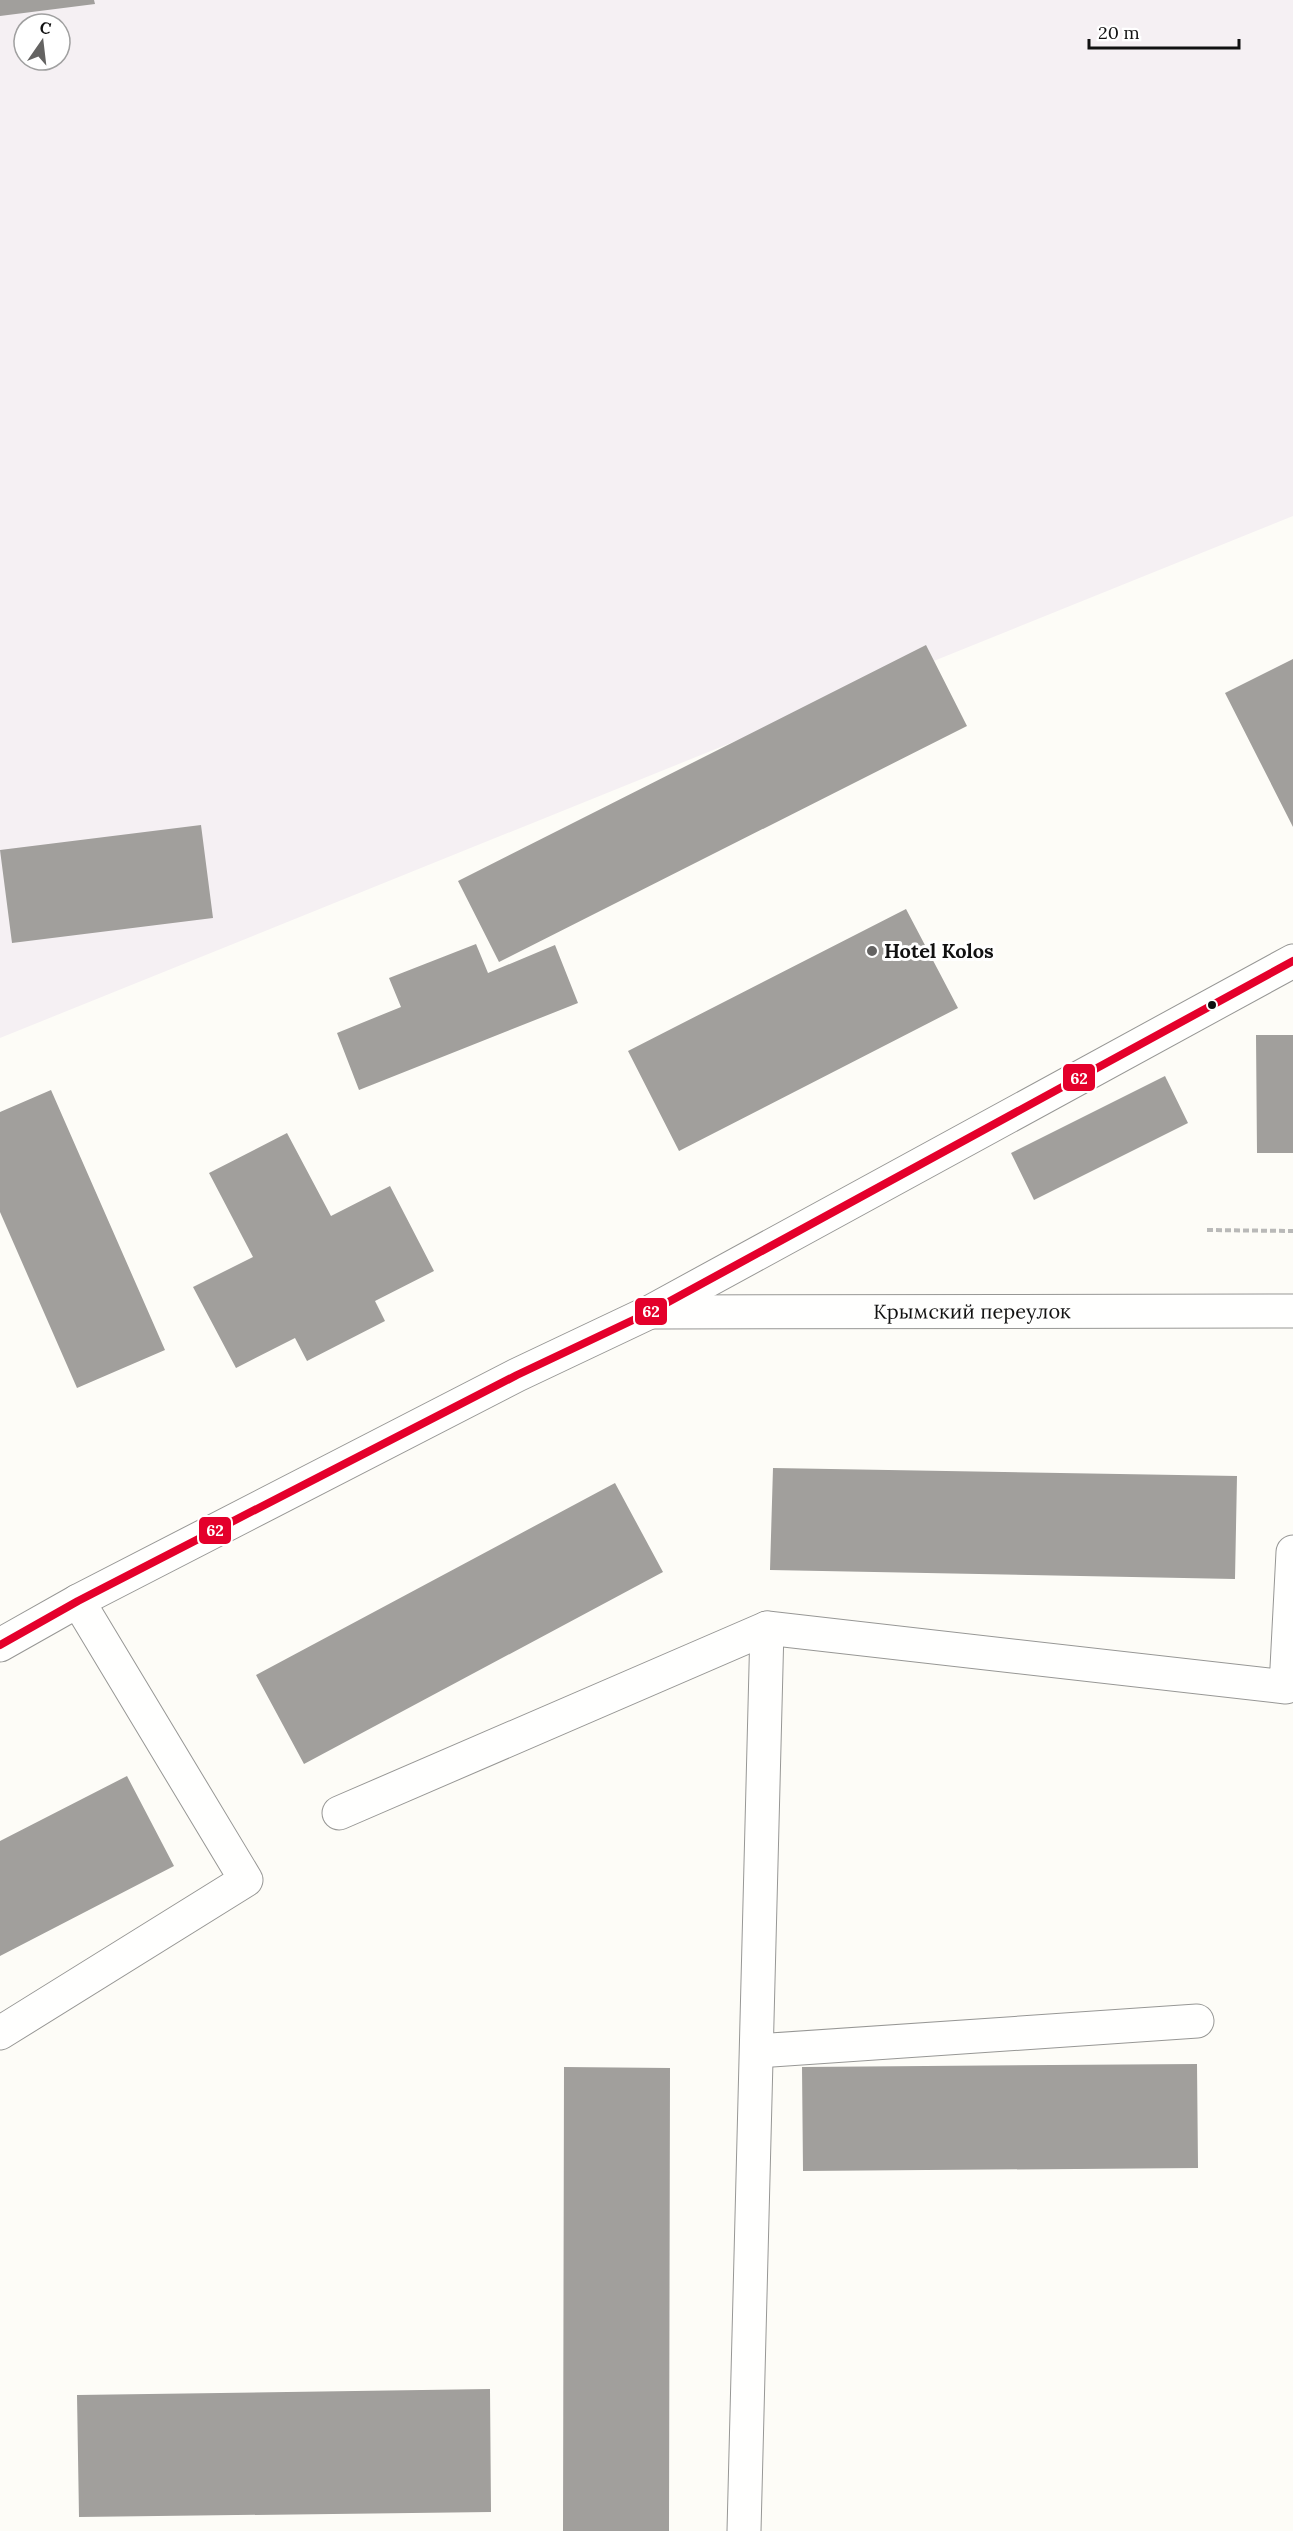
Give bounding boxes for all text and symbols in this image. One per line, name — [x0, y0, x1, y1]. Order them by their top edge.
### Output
north arrow — [12, 12, 72, 72]
scale bar — [1089, 12, 1239, 50]
text: С — [38, 16, 53, 38]
text: 20 m — [1098, 21, 1140, 44]
place label: Hotel Kolos — [884, 938, 994, 963]
marker: Hotel Kolos — [865, 944, 879, 958]
unlabelled marker — [1206, 999, 1218, 1011]
line badge: 62 — [1062, 1063, 1096, 1092]
text: 62 — [1070, 1068, 1088, 1088]
line badge: 62 — [634, 1297, 668, 1326]
street label: Крымский переулок — [873, 1298, 1071, 1324]
text: 62 — [642, 1301, 660, 1321]
line badge: 62 — [198, 1516, 232, 1545]
text: 62 — [206, 1520, 224, 1540]

